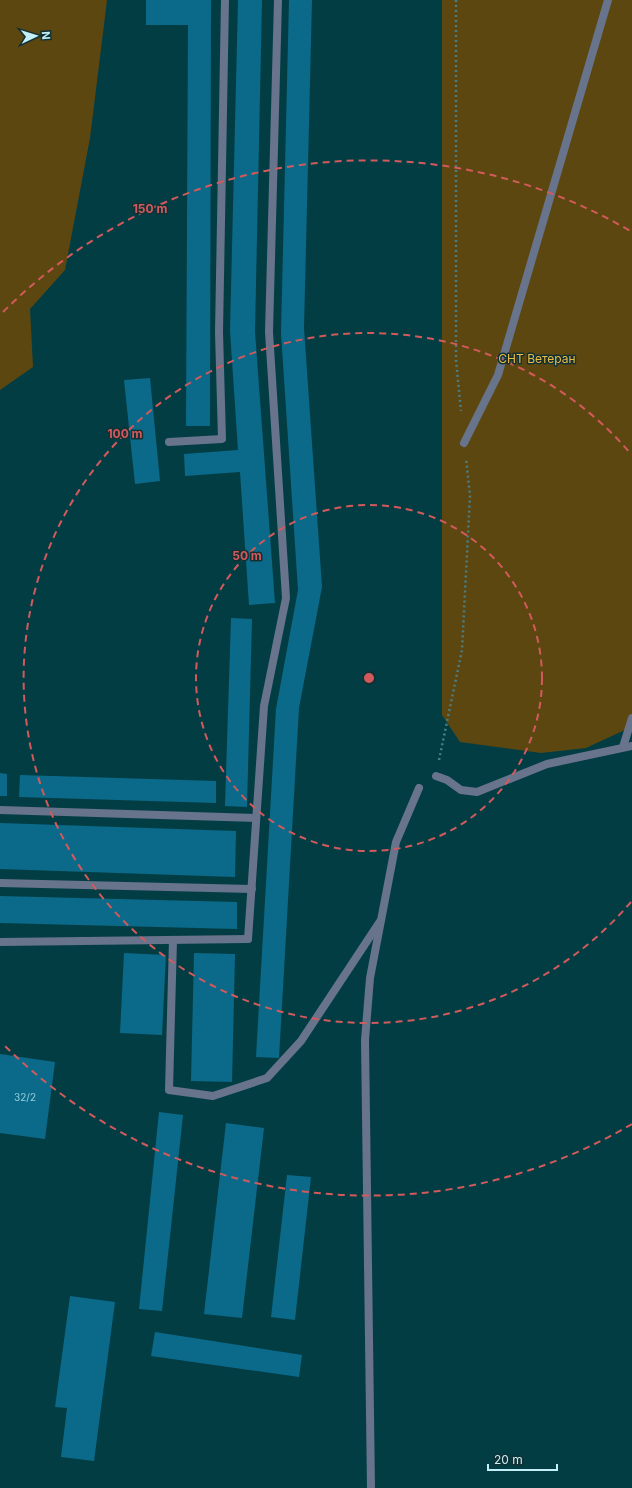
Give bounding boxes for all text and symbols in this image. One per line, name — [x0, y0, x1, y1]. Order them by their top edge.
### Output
north arrow — [16, 16, 56, 56]
text: N — [39, 31, 53, 40]
text: 150 m — [133, 201, 167, 216]
park label: СНТ Ветеран — [498, 351, 576, 366]
text: 100 m — [107, 426, 143, 441]
text: 50 m — [232, 548, 262, 563]
centre of rings — [362, 671, 376, 685]
house number: 32/2 — [14, 1091, 36, 1103]
scale bar — [488, 1446, 557, 1472]
text: 20 m — [494, 1452, 523, 1467]

